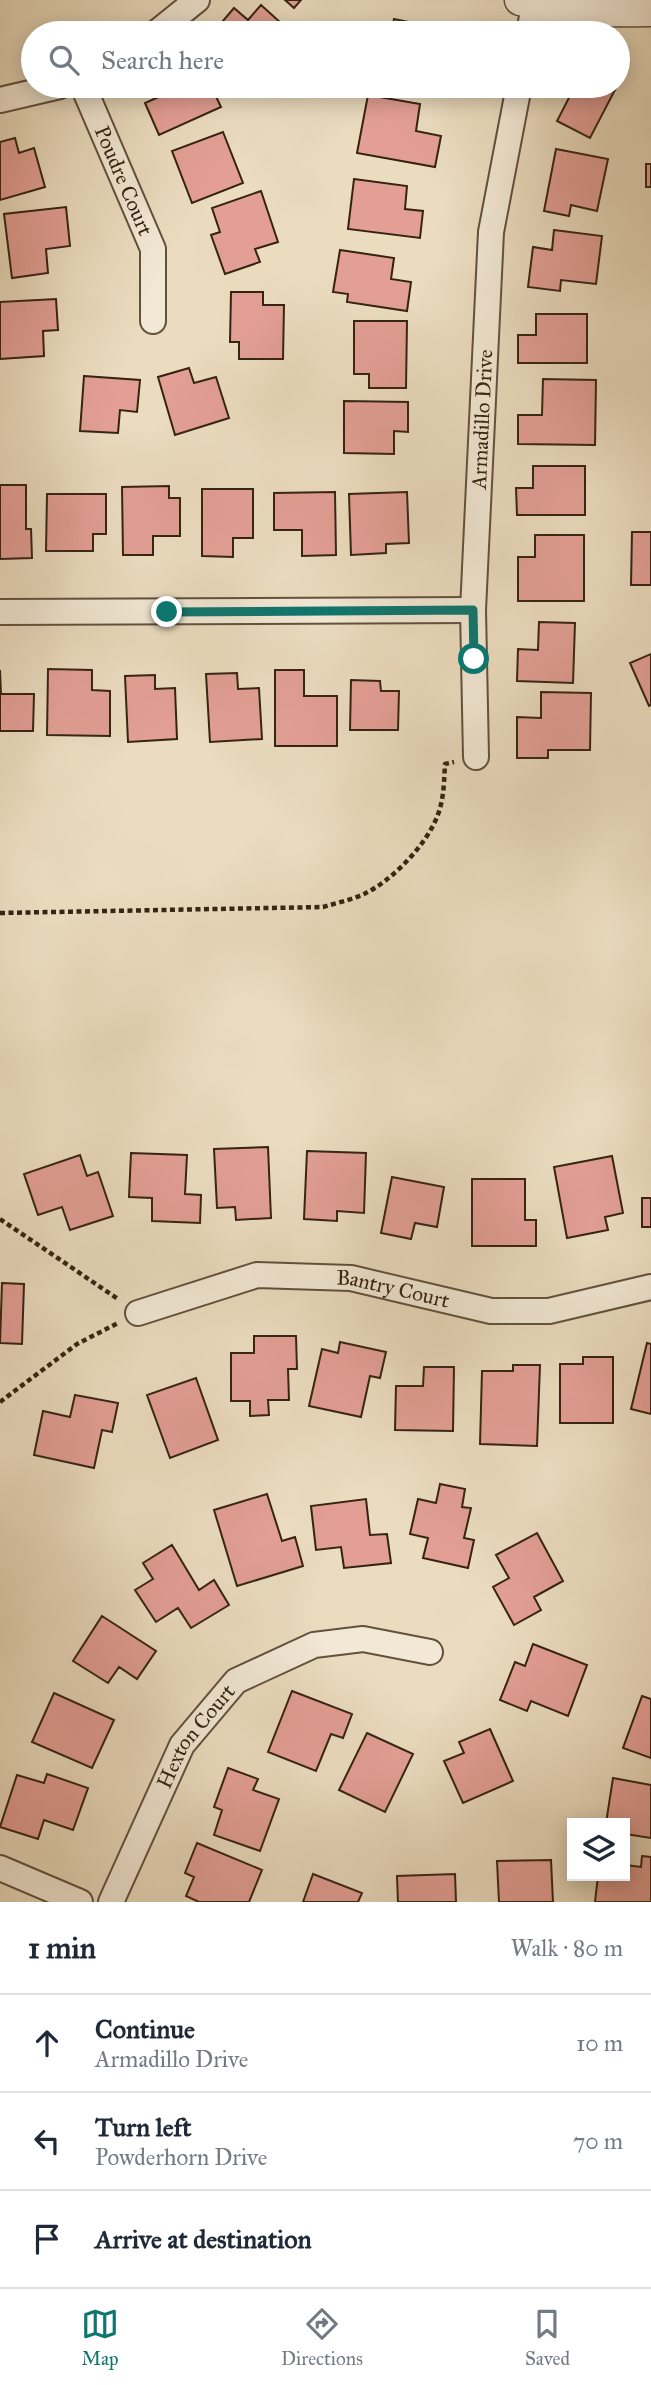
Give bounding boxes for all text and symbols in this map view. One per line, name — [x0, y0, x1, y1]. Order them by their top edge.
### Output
search box — [21, 21, 630, 98]
icon: search — [45, 41, 83, 79]
text: Search here — [101, 44, 224, 76]
street label: Poudre Court — [89, 122, 159, 240]
street label: Armadillo Drive — [466, 348, 498, 491]
route end — [151, 596, 182, 627]
route start — [458, 643, 489, 674]
street label: Bantry Court — [336, 1265, 453, 1314]
street label: Hexton Court — [151, 1678, 241, 1792]
map controls — [567, 1818, 630, 1881]
button: layers — [567, 1818, 630, 1881]
text: 1 min — [28, 1930, 96, 1966]
text: Walk · 80 m — [511, 1934, 623, 1962]
text: Continue — [95, 2013, 195, 2045]
icon: ahead — [28, 2024, 66, 2062]
text: 10 m — [576, 2029, 623, 2057]
text: Armadillo Drive — [95, 2045, 248, 2073]
text: Turn left — [95, 2111, 191, 2143]
icon: left — [28, 2122, 66, 2160]
text: 70 m — [573, 2127, 623, 2155]
text: Powderhorn Drive — [95, 2143, 267, 2171]
icon: arrive — [28, 2220, 66, 2258]
text: Arrive at destination — [95, 2223, 312, 2255]
tab: Map — [81, 2305, 119, 2370]
tab: Directions — [281, 2305, 363, 2370]
tab: Saved — [525, 2305, 570, 2370]

